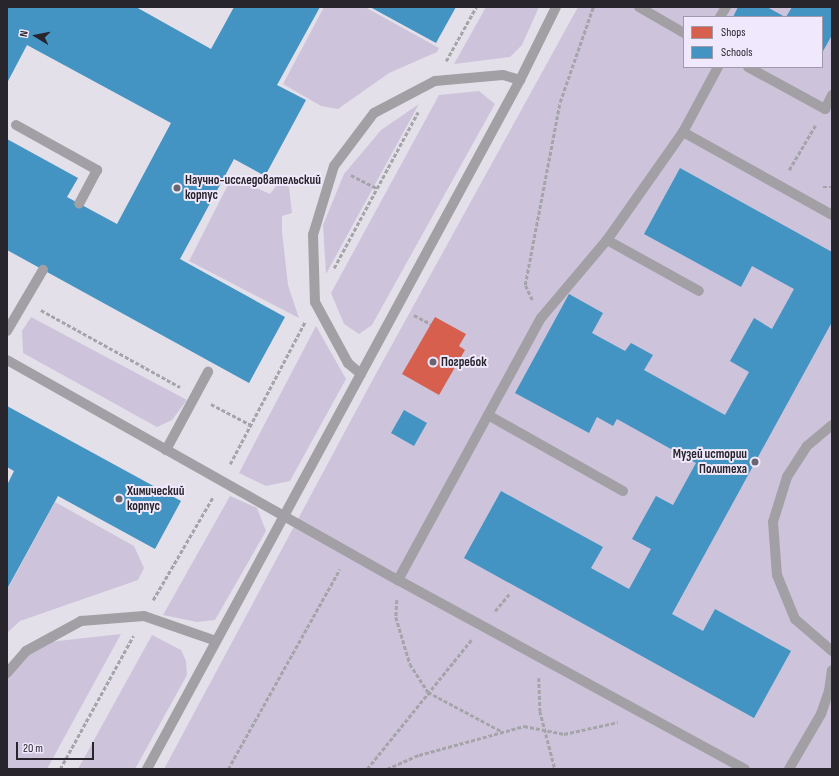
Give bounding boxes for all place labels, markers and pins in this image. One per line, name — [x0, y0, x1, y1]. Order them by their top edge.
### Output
place label: Научно-исследовательский корпус — [185, 173, 321, 204]
marker: Научно-исследовательский корпус — [172, 183, 182, 193]
place label: Погребок — [441, 354, 487, 370]
marker: Погребок — [428, 357, 438, 367]
place label: Музей истории Политеха — [673, 447, 747, 478]
marker: Музей истории Политеха — [750, 457, 760, 467]
place label: Химический корпус — [127, 484, 184, 515]
marker: Химический корпус — [114, 494, 124, 504]

